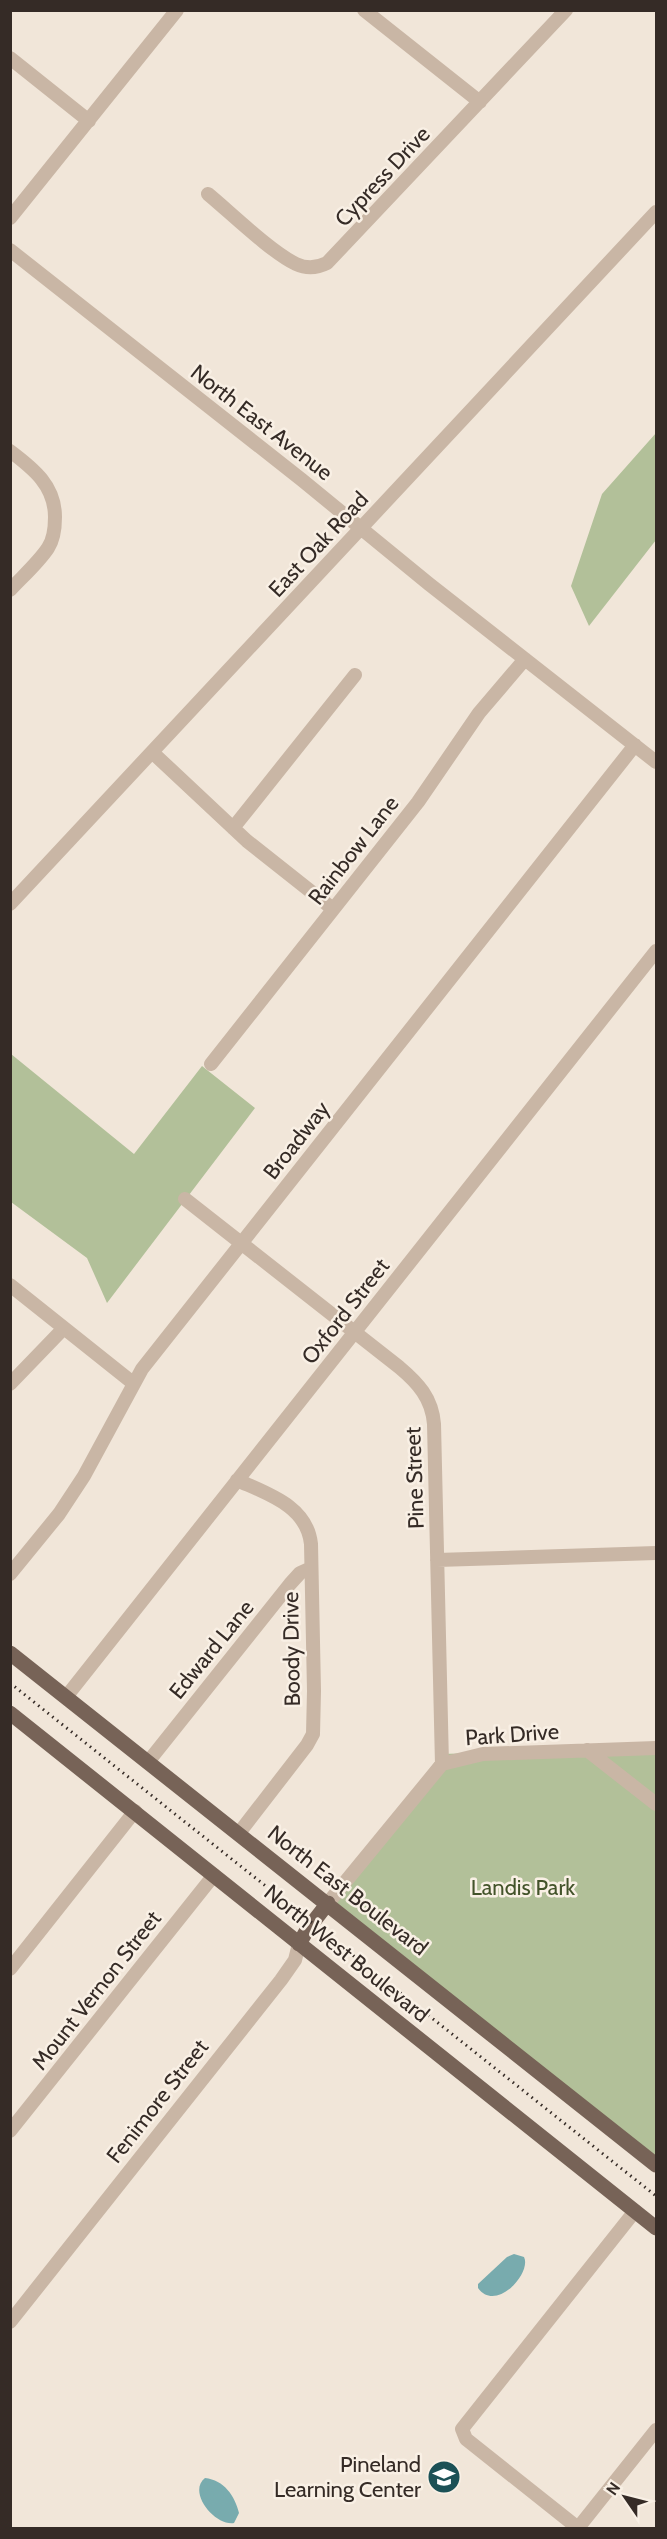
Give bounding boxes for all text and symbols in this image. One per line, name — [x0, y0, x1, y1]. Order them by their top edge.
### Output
street label: Cypress Drive — [329, 121, 436, 232]
street label: North East Avenue — [185, 359, 338, 486]
street label: East Oak Road — [263, 486, 374, 603]
street label: Rainbow Lane — [302, 790, 404, 910]
street label: Broadway — [258, 1096, 335, 1185]
street label: Oxford Street — [296, 1253, 395, 1370]
street label: Pine Street — [399, 1426, 430, 1530]
street label: Boody Drive — [277, 1591, 306, 1707]
street label: Edward Lane — [163, 1594, 259, 1704]
street label: Park Drive — [464, 1718, 560, 1751]
street label: North East Boulevard — [262, 1819, 433, 1961]
park label: Landis Park — [471, 1874, 575, 1901]
street label: North West Boulevard — [259, 1879, 435, 2028]
street label: Mount Vernon Street — [26, 1905, 167, 2075]
street label: Fenimore Street — [101, 2034, 214, 2169]
place label: Pineland Learning Center — [274, 2451, 421, 2503]
school or university icon: Pineland Learning Center — [426, 2459, 462, 2495]
north arrow — [595, 2467, 655, 2527]
text: N — [602, 2479, 624, 2499]

